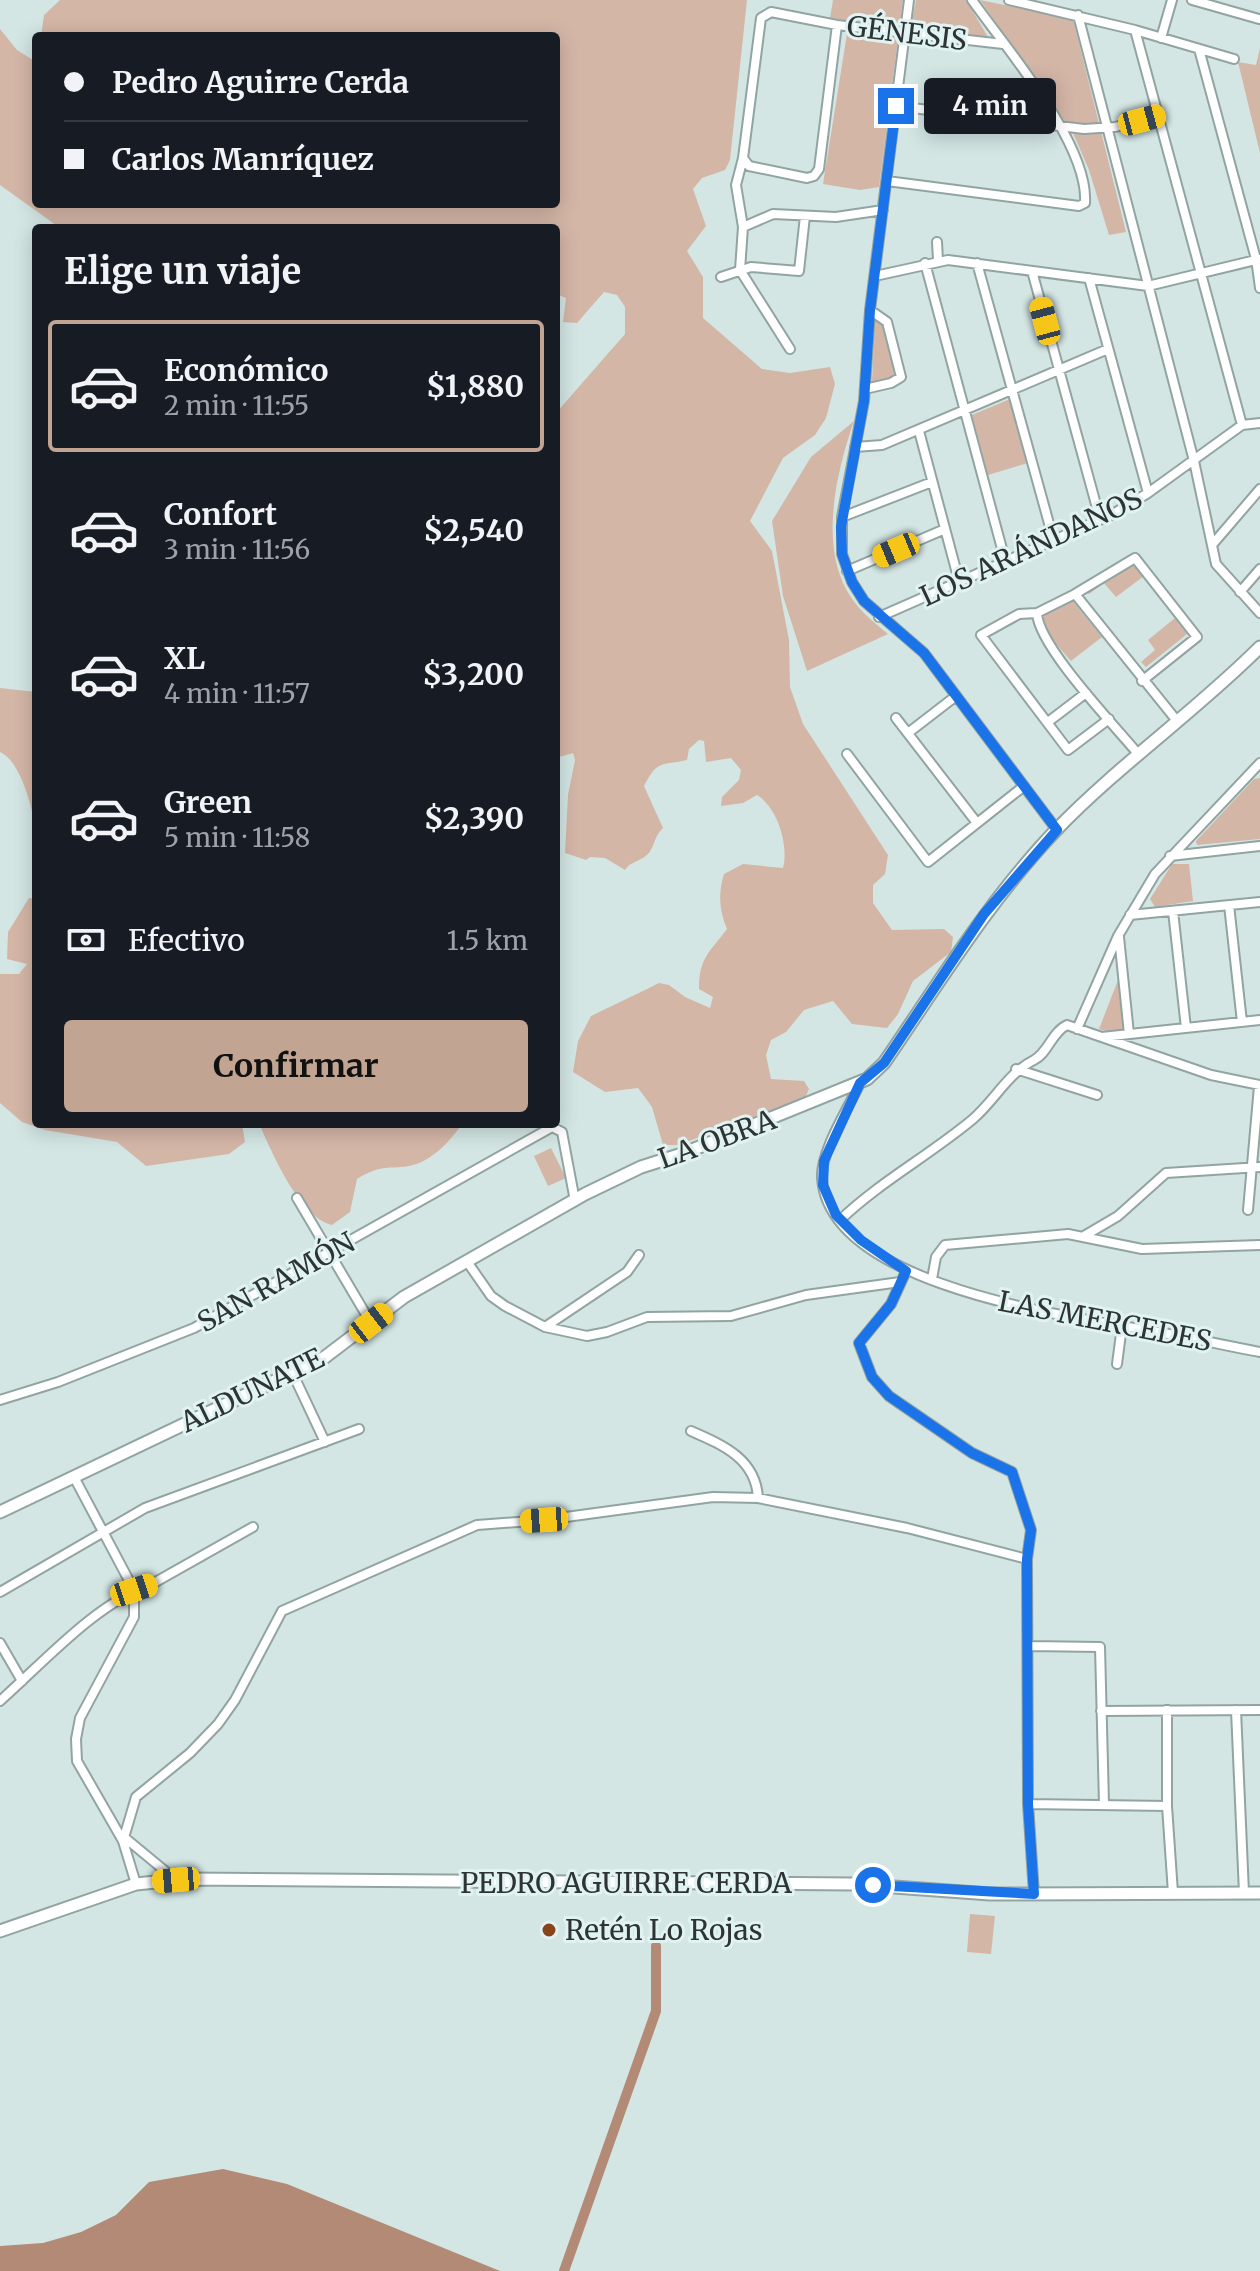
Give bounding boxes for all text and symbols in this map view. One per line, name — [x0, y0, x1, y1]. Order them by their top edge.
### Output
street label: GÉNESIS — [845, 8, 969, 58]
text: Pedro Aguirre Cerda — [112, 63, 409, 101]
callout: 4 min — [924, 78, 1056, 134]
route end — [878, 88, 914, 124]
text: 4 min — [952, 89, 1028, 122]
car — [1116, 102, 1168, 138]
text: Carlos Manríquez — [112, 140, 374, 178]
text: Elige un viaje — [64, 249, 301, 294]
car — [1027, 295, 1063, 347]
icon: car — [68, 350, 140, 422]
text: Económico — [164, 351, 328, 389]
text: $1,880 — [426, 367, 524, 405]
text: 2 min · 11:55 — [164, 389, 309, 422]
street label: LOS ARÁNDANOS — [914, 480, 1148, 614]
icon: car — [68, 494, 140, 566]
text: Confort — [164, 495, 277, 533]
text: $2,540 — [423, 511, 524, 549]
car — [869, 530, 923, 570]
text: 3 min · 11:56 — [164, 533, 310, 566]
icon: car — [68, 638, 140, 710]
text: XL — [164, 639, 205, 677]
text: $3,200 — [422, 655, 524, 693]
text: 4 min · 11:57 — [164, 677, 310, 710]
icon: car — [68, 782, 140, 854]
text: Green — [164, 783, 252, 821]
text: $2,390 — [424, 799, 524, 837]
text: 5 min · 11:58 — [164, 821, 310, 854]
icon: cash — [64, 918, 108, 962]
text: Efectivo — [128, 921, 245, 959]
text: 1.5 km — [447, 924, 528, 957]
button: Confirmar — [64, 1020, 528, 1112]
street label: LA OBRA — [653, 1101, 781, 1177]
street label: SAN RAMÓN — [191, 1224, 361, 1340]
street label: LAS MERCEDES — [995, 1283, 1215, 1359]
car — [345, 1299, 397, 1347]
street label: ALDUNATE — [173, 1340, 330, 1441]
car — [519, 1506, 569, 1534]
car — [107, 1571, 161, 1609]
street label: PEDRO AGUIRRE CERDA — [460, 1865, 792, 1901]
car — [151, 1866, 201, 1894]
route start — [855, 1867, 891, 1903]
place label: Retén Lo Rojas — [565, 1912, 762, 1948]
marker: Retén Lo Rojas — [540, 1921, 558, 1939]

